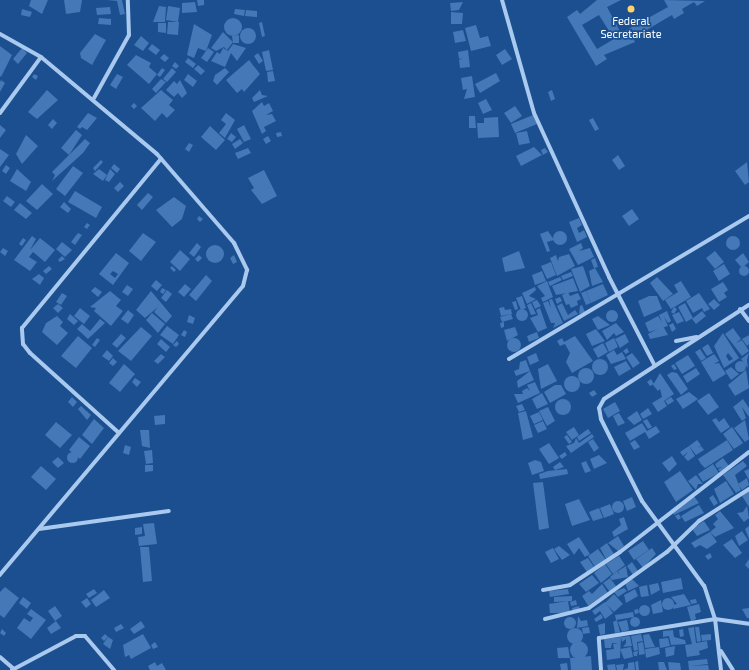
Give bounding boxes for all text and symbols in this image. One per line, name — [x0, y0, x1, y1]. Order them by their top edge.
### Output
marker: Federal Secretariate — [626, 4, 636, 14]
place label: Federal Secretariate — [600, 15, 662, 41]

